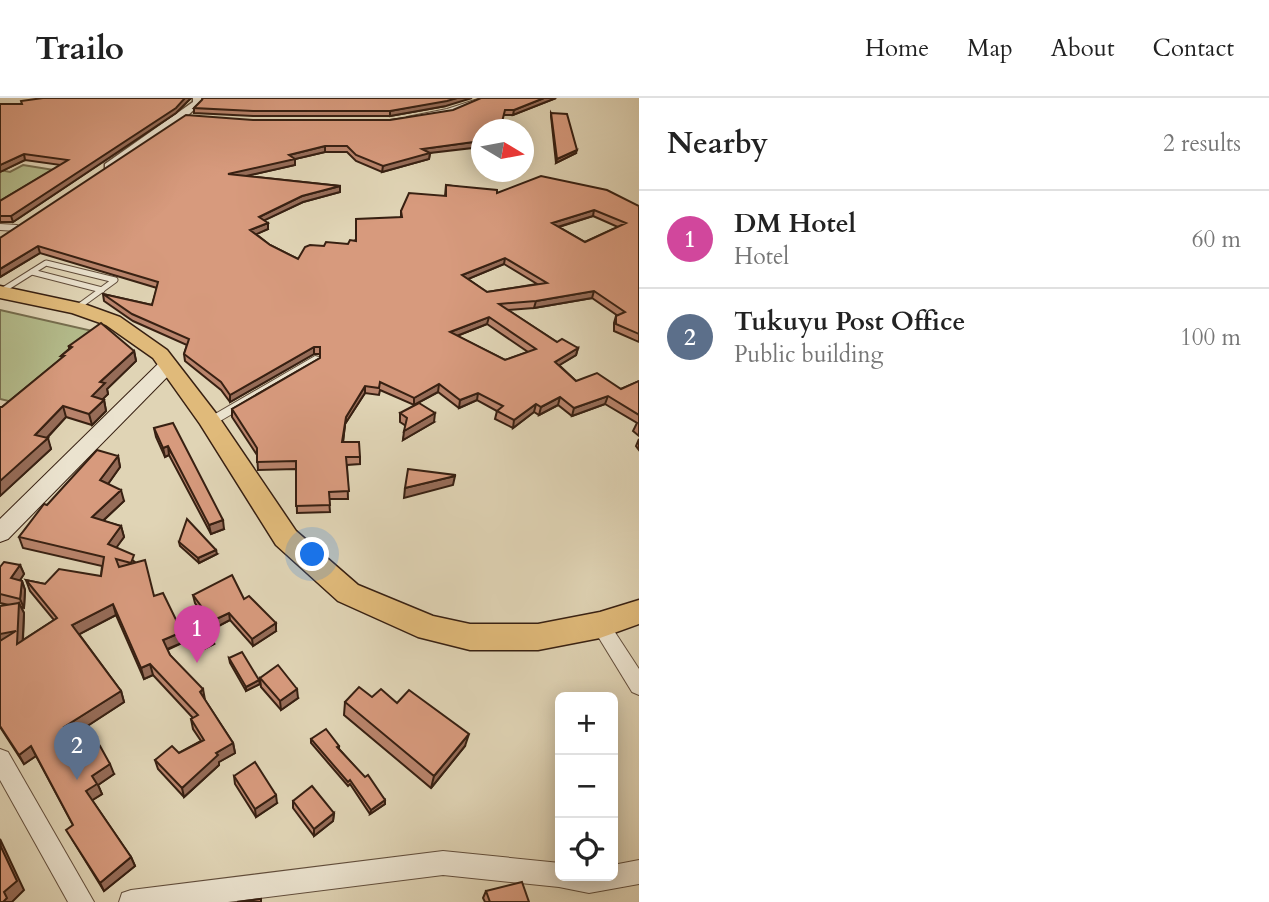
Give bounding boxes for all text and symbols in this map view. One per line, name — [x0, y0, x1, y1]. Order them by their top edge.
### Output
text: Trailo — [35, 26, 124, 71]
text: Home — [865, 32, 929, 65]
text: Map — [967, 32, 1013, 65]
text: About — [1051, 32, 1115, 65]
text: Contact — [1153, 32, 1234, 65]
north arrow — [471, 119, 534, 182]
text: Nearby — [667, 123, 768, 164]
text: 2 results — [1163, 128, 1241, 159]
text: DM Hotel — [734, 206, 856, 241]
text: 1 — [684, 224, 696, 255]
text: 60 m — [1192, 224, 1241, 255]
text: Hotel — [734, 241, 789, 272]
text: Tukuyu Post Office — [734, 304, 965, 339]
text: 2 — [684, 322, 696, 353]
text: 100 m — [1180, 322, 1241, 353]
text: Public building — [734, 339, 884, 370]
your location — [295, 537, 329, 571]
pin: 1 — [174, 605, 220, 663]
map controls — [555, 692, 618, 881]
button: + — [555, 692, 618, 755]
pin: 2 — [54, 722, 100, 780]
button: − — [555, 755, 618, 818]
button: locate — [555, 818, 618, 881]

